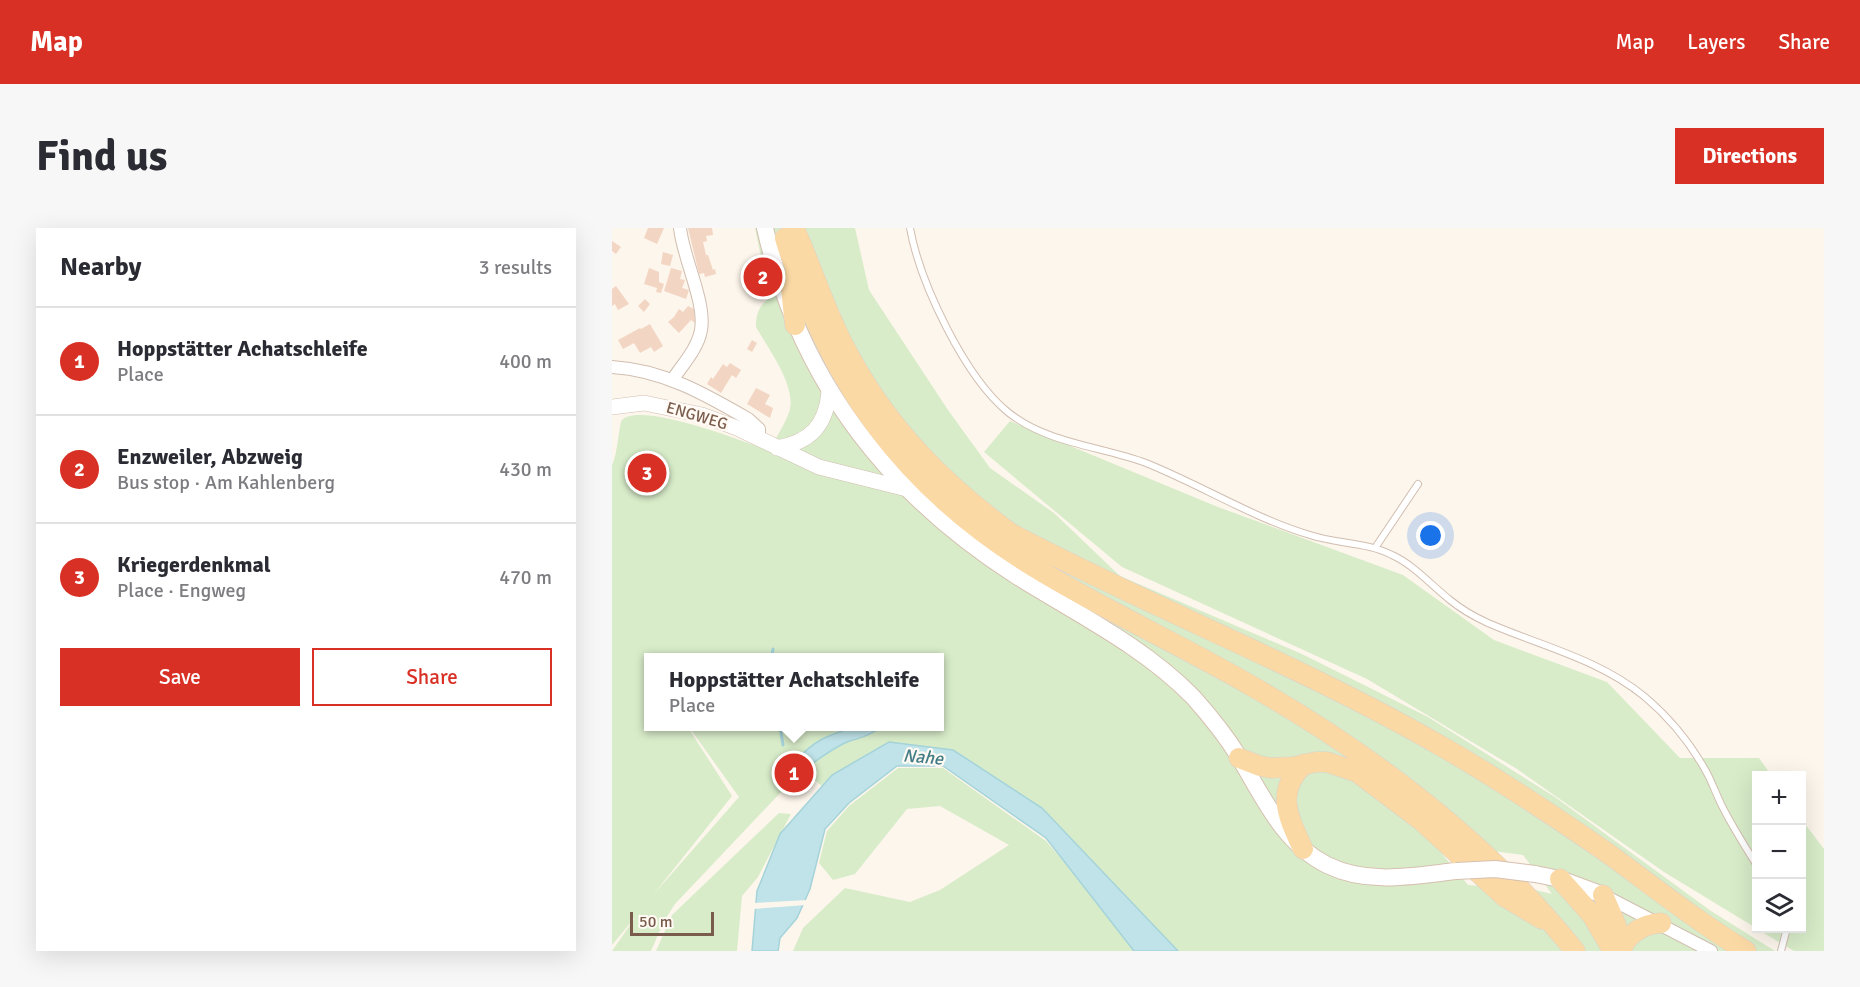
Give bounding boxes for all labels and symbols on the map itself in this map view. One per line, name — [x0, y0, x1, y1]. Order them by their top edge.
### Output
pin: 2 — [744, 254, 782, 300]
street label: ENGWEG — [664, 398, 730, 434]
pin: 3 — [627, 450, 666, 496]
your location — [1416, 521, 1445, 550]
water label: Nahe — [902, 744, 945, 770]
pin: 1 — [774, 750, 813, 796]
scale bar — [630, 909, 714, 936]

